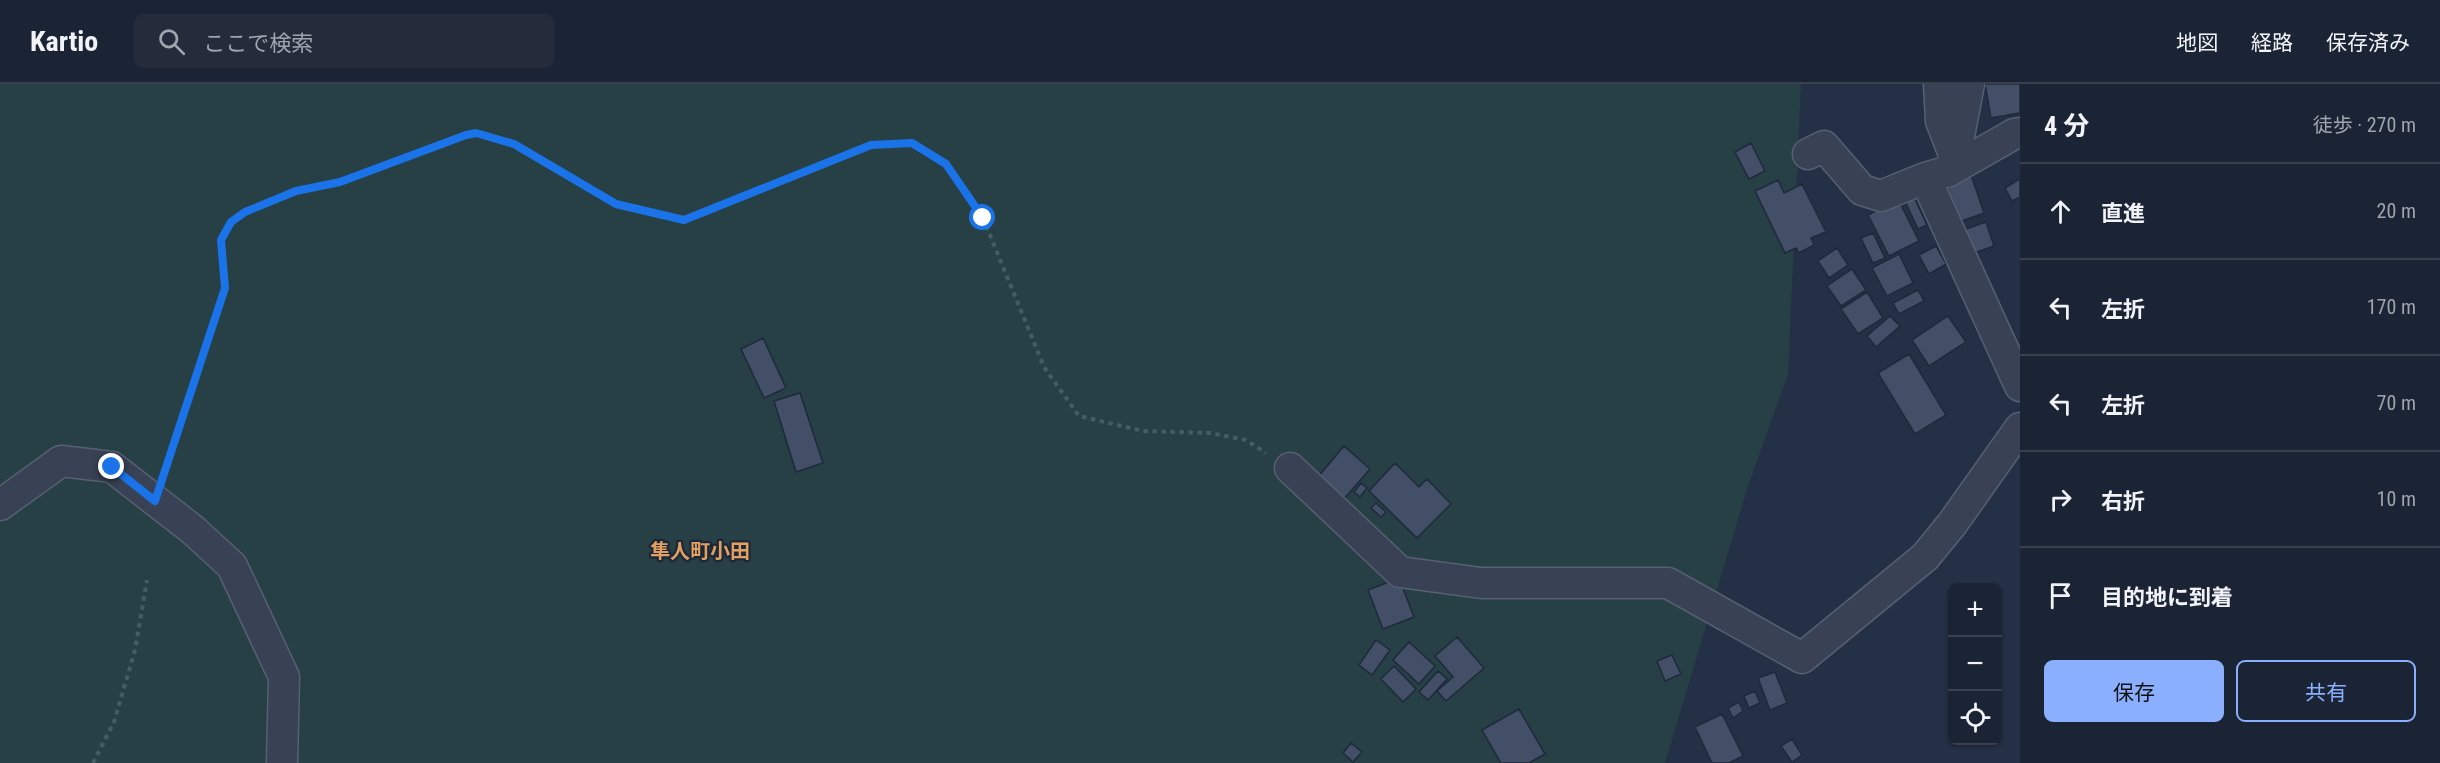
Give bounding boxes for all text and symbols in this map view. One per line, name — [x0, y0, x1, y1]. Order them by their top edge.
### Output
search box — [134, 14, 554, 68]
text: Kartio — [30, 25, 98, 58]
icon: search — [155, 25, 188, 58]
text: ここで検索 — [203, 31, 313, 56]
text: 地図 — [2176, 31, 2218, 55]
text: 経路 — [2251, 31, 2293, 55]
text: 保存済み — [2326, 31, 2410, 55]
text: 4 分 — [2044, 111, 2089, 141]
text: 徒歩 · 270 m — [2313, 113, 2416, 137]
icon: ahead — [2044, 195, 2077, 228]
text: 20 m — [2377, 199, 2416, 223]
text: 直進 — [2101, 201, 2145, 226]
route start — [969, 204, 995, 230]
icon: left — [2044, 291, 2077, 324]
text: 170 m — [2367, 295, 2416, 319]
text: 左折 — [2101, 297, 2145, 322]
icon: left — [2044, 387, 2077, 420]
text: 70 m — [2377, 391, 2416, 415]
text: 左折 — [2101, 393, 2145, 418]
route end — [98, 453, 124, 479]
icon: right — [2044, 483, 2077, 516]
text: 10 m — [2377, 487, 2416, 511]
text: 右折 — [2101, 489, 2145, 514]
district label: 隼人町小田 — [650, 539, 750, 563]
icon: arrive — [2044, 579, 2077, 612]
map controls — [1948, 583, 2002, 745]
button: + — [1948, 583, 2002, 637]
text: 目的地に到着 — [2101, 585, 2233, 610]
button: − — [1948, 637, 2002, 691]
button: 保存 — [2044, 660, 2224, 722]
button: 共有 — [2236, 660, 2416, 722]
button: locate — [1948, 691, 2002, 745]

